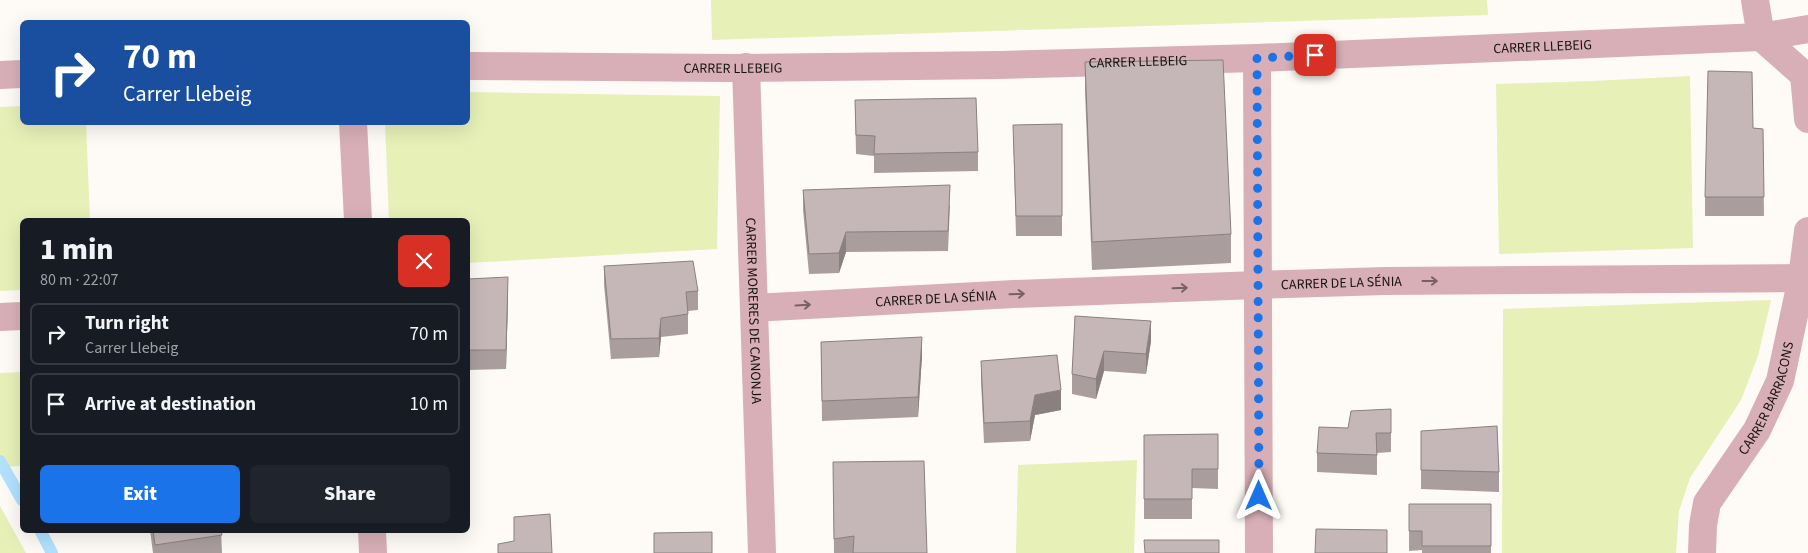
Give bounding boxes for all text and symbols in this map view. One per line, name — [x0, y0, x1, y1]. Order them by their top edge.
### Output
text: 70 m — [123, 32, 197, 82]
pin — [1294, 34, 1336, 76]
street label: CARRER LLEBEIG — [1493, 35, 1592, 59]
icon: right — [40, 40, 105, 105]
icon: arrive — [1301, 41, 1329, 69]
street label: CARRER LLEBEIG — [1088, 51, 1188, 74]
street label: CARRER LLEBEIG — [684, 58, 782, 79]
text: Carrer Llebeig — [123, 78, 251, 110]
street label: CARRER MORERES DE CANONJA — [740, 217, 766, 405]
text: 1 min — [40, 228, 114, 271]
button: close — [398, 235, 450, 287]
text: 80 m · 22:07 — [40, 269, 119, 291]
street label: CARRER DE LA SÉNIA — [1281, 272, 1402, 295]
one-way arrow — [1421, 276, 1437, 286]
one-way arrow — [1171, 283, 1187, 292]
street label: CARRER DE LA SÉNIA — [875, 286, 997, 312]
one-way arrow — [1008, 289, 1025, 299]
one-way arrow — [794, 301, 810, 310]
text: Turn right — [85, 310, 169, 337]
icon: right — [42, 320, 70, 348]
text: 70 m — [410, 321, 448, 348]
text: Carrer Llebeig — [85, 337, 178, 359]
street label: CARRER BARRACONS — [1734, 340, 1799, 459]
icon: arrive — [42, 390, 70, 418]
text: Arrive at destination — [85, 391, 256, 418]
text: 10 m — [410, 391, 448, 418]
button: Exit — [40, 465, 240, 523]
button: Share — [250, 465, 450, 523]
position arrow — [1232, 469, 1284, 521]

